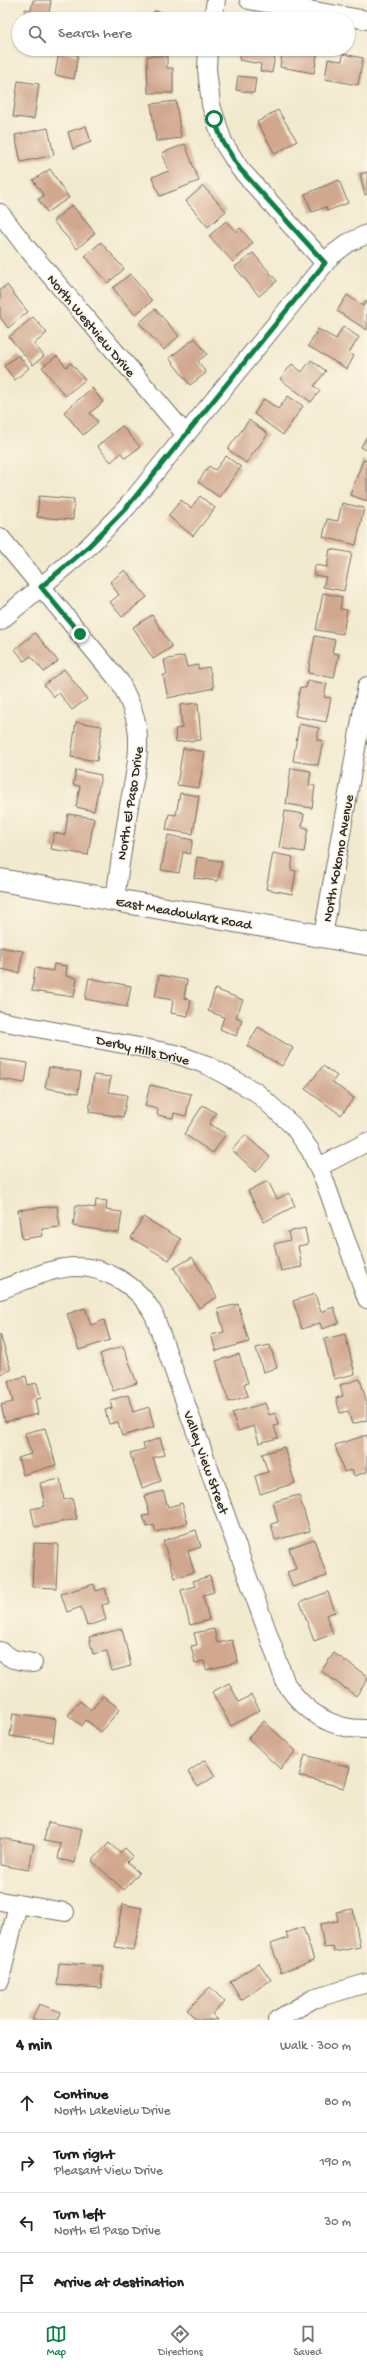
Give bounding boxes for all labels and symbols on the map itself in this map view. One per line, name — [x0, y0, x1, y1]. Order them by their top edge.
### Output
route start — [205, 110, 223, 128]
street label: North Westview Drive — [42, 272, 139, 382]
route end — [71, 625, 89, 643]
street label: North El Paso Drive — [114, 745, 149, 861]
street label: North Kokomo Avenue — [320, 793, 359, 923]
street label: East Meadowlark Road — [114, 894, 255, 935]
street label: Derby Hills Drive — [93, 1032, 191, 1071]
street label: Valley View Street — [178, 1408, 232, 1518]

